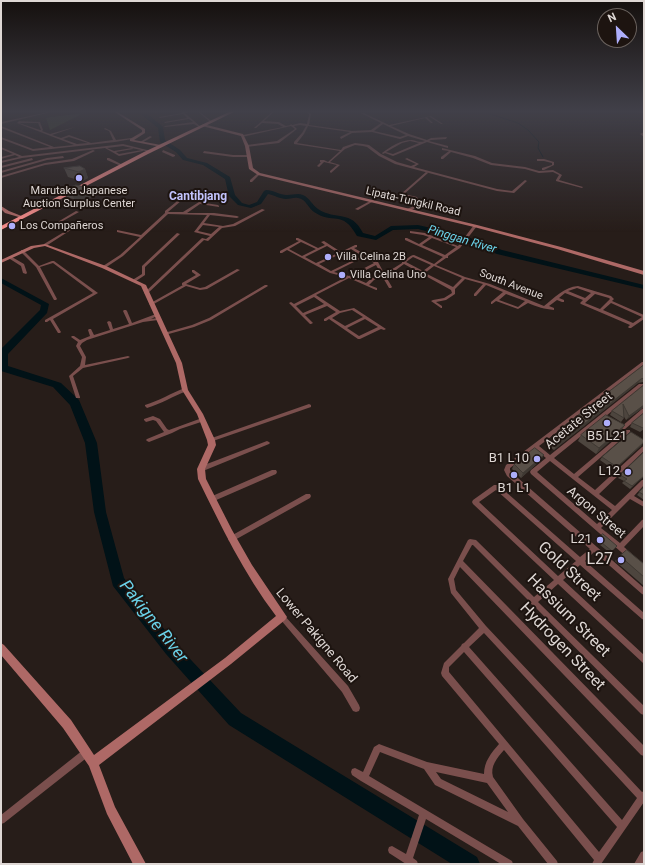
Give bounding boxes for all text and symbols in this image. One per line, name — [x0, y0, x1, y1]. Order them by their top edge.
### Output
north arrow — [597, 8, 637, 48]
text: N — [606, 10, 618, 25]
marker: Marutaka Japanese Auction Surplus Center — [74, 173, 84, 183]
place label: Marutaka Japanese Auction Surplus Center — [23, 184, 135, 210]
street label: Lipata-Tungkil Road — [364, 185, 462, 219]
district label: Cantibjang — [169, 190, 227, 204]
place label: Los Compañeros — [20, 219, 103, 233]
marker: Los Compañeros — [7, 221, 17, 231]
water label: Pinggan River — [426, 223, 498, 257]
place label: Villa Celina 2B — [336, 250, 406, 264]
marker: Villa Celina 2B — [323, 252, 333, 262]
street label: South Avenue — [477, 267, 545, 303]
place label: Villa Celina Uno — [350, 268, 426, 282]
marker: Villa Celina Uno — [337, 270, 347, 280]
street label: Acetate Street — [542, 389, 616, 453]
marker: B5 L21 — [602, 418, 612, 428]
place label: B5 L21 — [587, 429, 627, 445]
place label: B1 L10 — [489, 451, 529, 467]
marker: B1 L10 — [532, 454, 542, 464]
place label: L12 — [598, 464, 620, 480]
marker: L12 — [623, 467, 633, 477]
marker: B1 L1 — [509, 470, 519, 480]
place label: B1 L1 — [498, 481, 530, 497]
street label: Argon Street — [563, 484, 629, 542]
place label: L21 — [570, 532, 592, 548]
marker: L21 — [595, 535, 605, 545]
street label: Gold Street — [534, 538, 604, 606]
place label: L27 — [586, 550, 613, 570]
marker: L27 — [616, 555, 626, 565]
street label: Hassium Street — [522, 570, 614, 662]
water label: Pakigne River — [114, 577, 192, 667]
street label: Lower Pakigne Road — [272, 586, 360, 686]
street label: Hydrogen Street — [515, 599, 609, 695]

